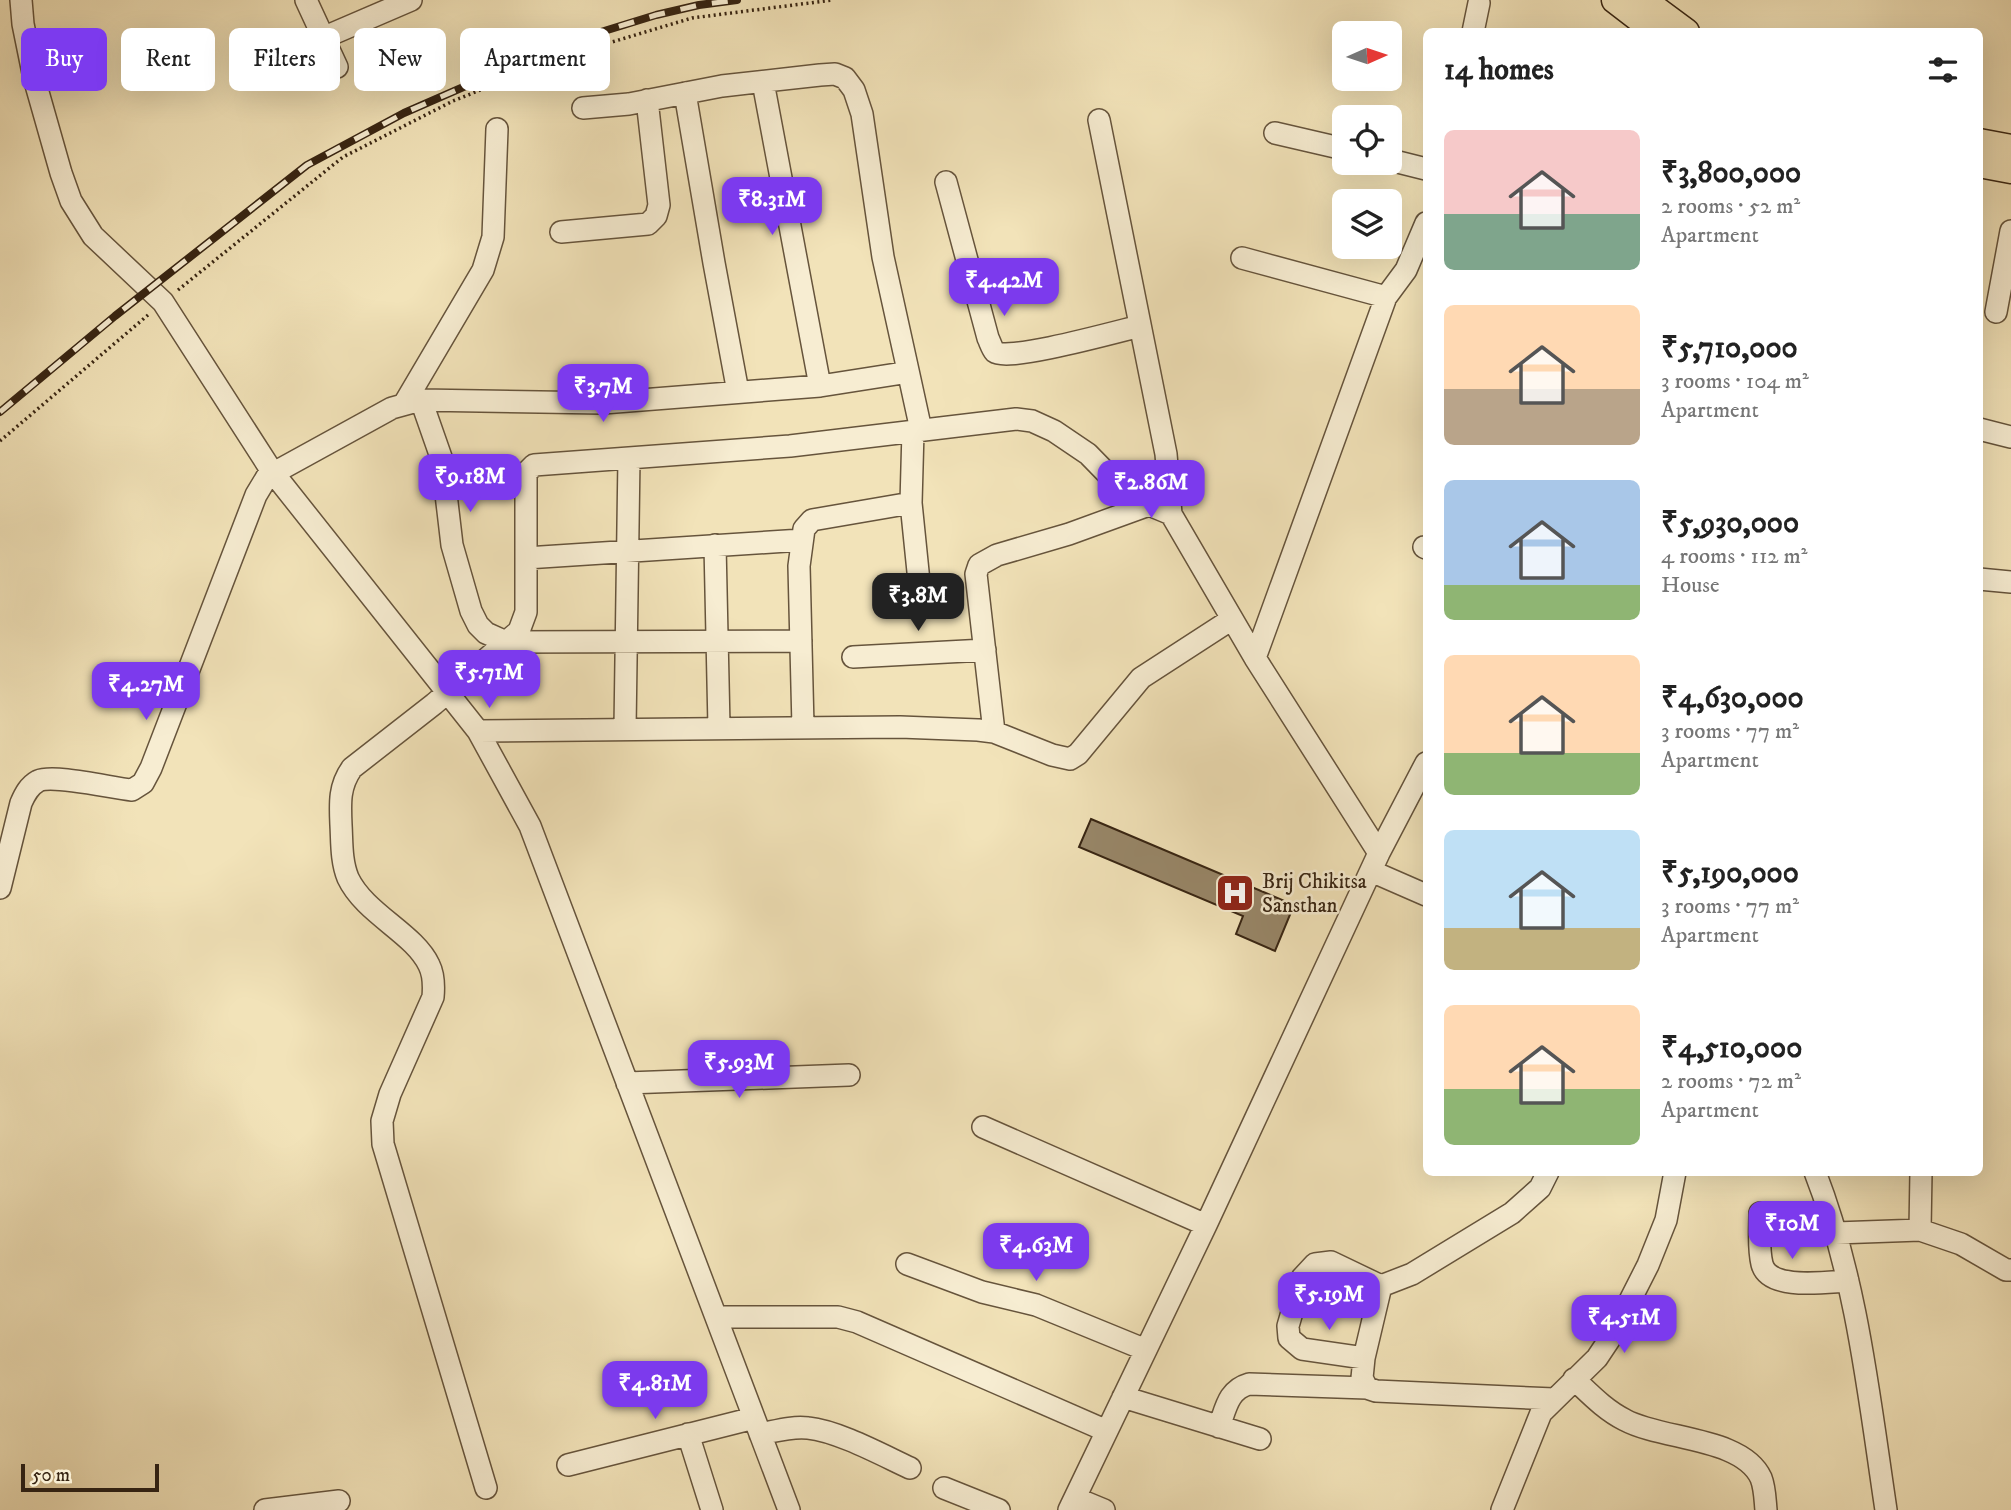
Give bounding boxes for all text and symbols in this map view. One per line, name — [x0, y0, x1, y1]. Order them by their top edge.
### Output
north arrow — [1332, 21, 1402, 91]
map controls — [1332, 21, 1402, 259]
chip: Buy — [21, 28, 107, 91]
chip: Rent — [121, 28, 215, 91]
chip: Filters — [229, 28, 340, 91]
chip: New — [354, 28, 446, 91]
chip: Apartment — [460, 28, 610, 91]
icon: filters — [1924, 51, 1962, 89]
text: 14 homes — [1444, 52, 1554, 89]
button: locate — [1332, 105, 1402, 175]
text: ₹3,800,000 — [1661, 155, 1801, 192]
icon: home — [1500, 158, 1584, 242]
pin: ₹8.31M — [715, 177, 829, 237]
text: ₹8.31M — [738, 185, 806, 214]
button: layers — [1332, 189, 1402, 259]
text: 2 rooms · 52 m² — [1661, 192, 1800, 221]
text: Apartment — [1661, 221, 1759, 250]
pin: ₹4.42M — [947, 258, 1061, 318]
text: ₹4.42M — [965, 266, 1043, 295]
text: ₹5,710,000 — [1661, 330, 1798, 367]
icon: home — [1500, 333, 1584, 417]
pin: ₹3.7M — [554, 364, 652, 424]
text: 3 rooms · 104 m² — [1661, 367, 1809, 396]
text: ₹3.7M — [574, 372, 632, 401]
text: Apartment — [1661, 396, 1759, 425]
pin: ₹9.18M — [413, 454, 527, 514]
pin: ₹2.86M — [1094, 461, 1208, 520]
text: ₹9.18M — [434, 462, 506, 491]
text: ₹2.86M — [1114, 468, 1188, 497]
text: ₹5,930,000 — [1661, 505, 1799, 542]
icon: home — [1500, 508, 1584, 592]
text: 4 rooms · 112 m² — [1661, 542, 1808, 571]
text: House — [1661, 571, 1719, 600]
pin: ₹3.8M — [869, 574, 967, 633]
text: ₹3.8M — [888, 581, 948, 610]
pin: ₹5.71M — [432, 650, 546, 710]
text: ₹5.71M — [454, 658, 524, 687]
pin: ₹4.27M — [89, 662, 203, 722]
text: ₹4.27M — [108, 670, 184, 699]
text: ₹4,630,000 — [1661, 680, 1804, 717]
icon: home — [1500, 683, 1584, 767]
text: 3 rooms · 77 m² — [1661, 717, 1799, 746]
text: Apartment — [1661, 746, 1759, 775]
text: ₹5,190,000 — [1661, 855, 1799, 892]
icon: home — [1500, 858, 1584, 942]
place label: Brij Chikitsa Sansthan — [1262, 869, 1367, 919]
hospital icon: Brij Chikitsa Sansthan — [1214, 872, 1256, 914]
text: 3 rooms · 77 m² — [1661, 892, 1799, 921]
text: Apartment — [1661, 921, 1759, 950]
text: ₹4,510,000 — [1661, 1030, 1802, 1067]
icon: home — [1500, 1033, 1584, 1117]
pin: ₹5.93M — [682, 1040, 796, 1100]
text: ₹5.93M — [704, 1048, 774, 1077]
text: 2 rooms · 72 m² — [1661, 1067, 1801, 1096]
text: Apartment — [1661, 1096, 1759, 1125]
pin: ₹10M — [1751, 1202, 1833, 1261]
text: ₹10M — [1765, 1209, 1819, 1238]
pin: ₹4.63M — [979, 1224, 1093, 1283]
text: ₹4.63M — [999, 1231, 1073, 1260]
pin: ₹5.19M — [1272, 1272, 1386, 1332]
text: ₹5.19M — [1294, 1280, 1364, 1309]
pin: ₹4.51M — [1567, 1296, 1681, 1355]
text: ₹4.51M — [1587, 1303, 1661, 1332]
pin: ₹4.81M — [598, 1362, 712, 1421]
text: ₹4.81M — [618, 1369, 692, 1398]
scale bar — [21, 1461, 159, 1493]
text: 50 m — [32, 1464, 70, 1487]

